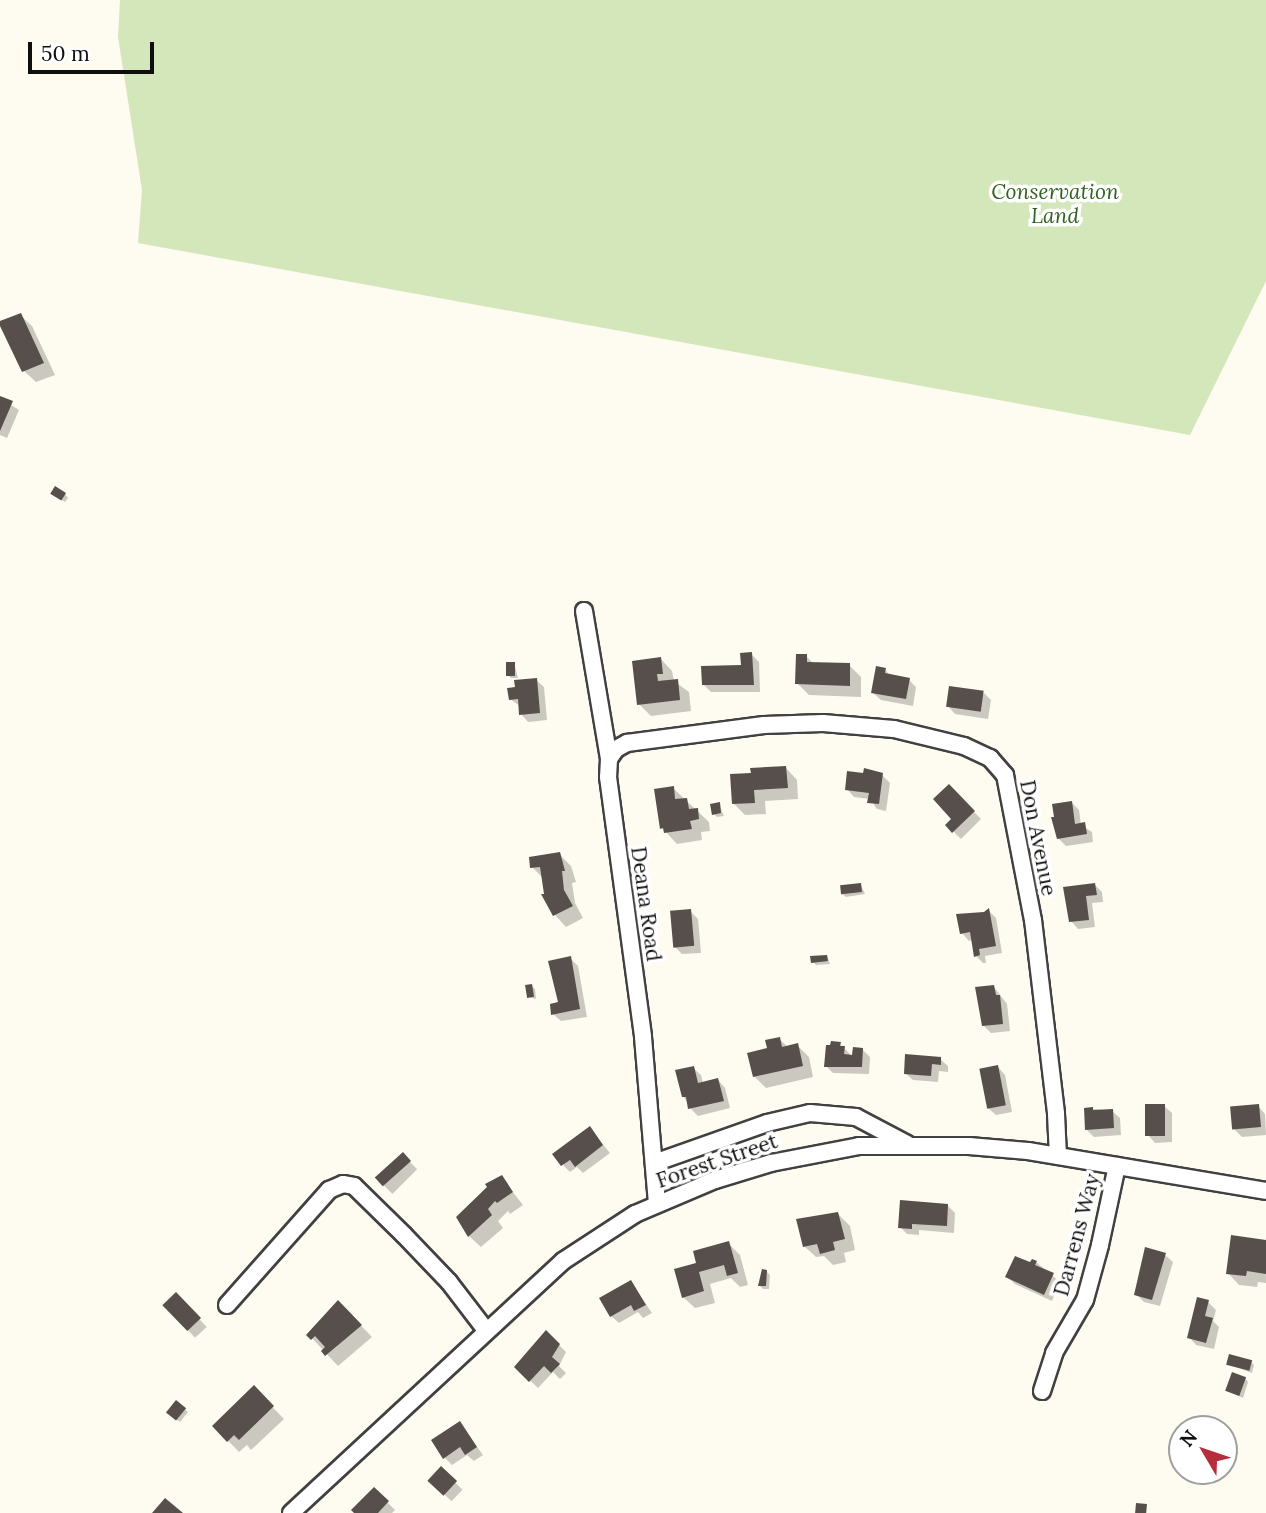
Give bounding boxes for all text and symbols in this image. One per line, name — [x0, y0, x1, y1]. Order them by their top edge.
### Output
scale bar — [32, 28, 158, 72]
text: 50 m — [41, 40, 90, 67]
park label: Conservation Land — [991, 179, 1119, 229]
street label: Don Avenue — [1014, 778, 1062, 898]
street label: Deana Road — [625, 845, 667, 963]
street label: Forest Street — [653, 1128, 781, 1194]
street label: Darrens Way — [1049, 1171, 1105, 1299]
north arrow — [1168, 1415, 1238, 1485]
text: N — [1174, 1425, 1202, 1451]

